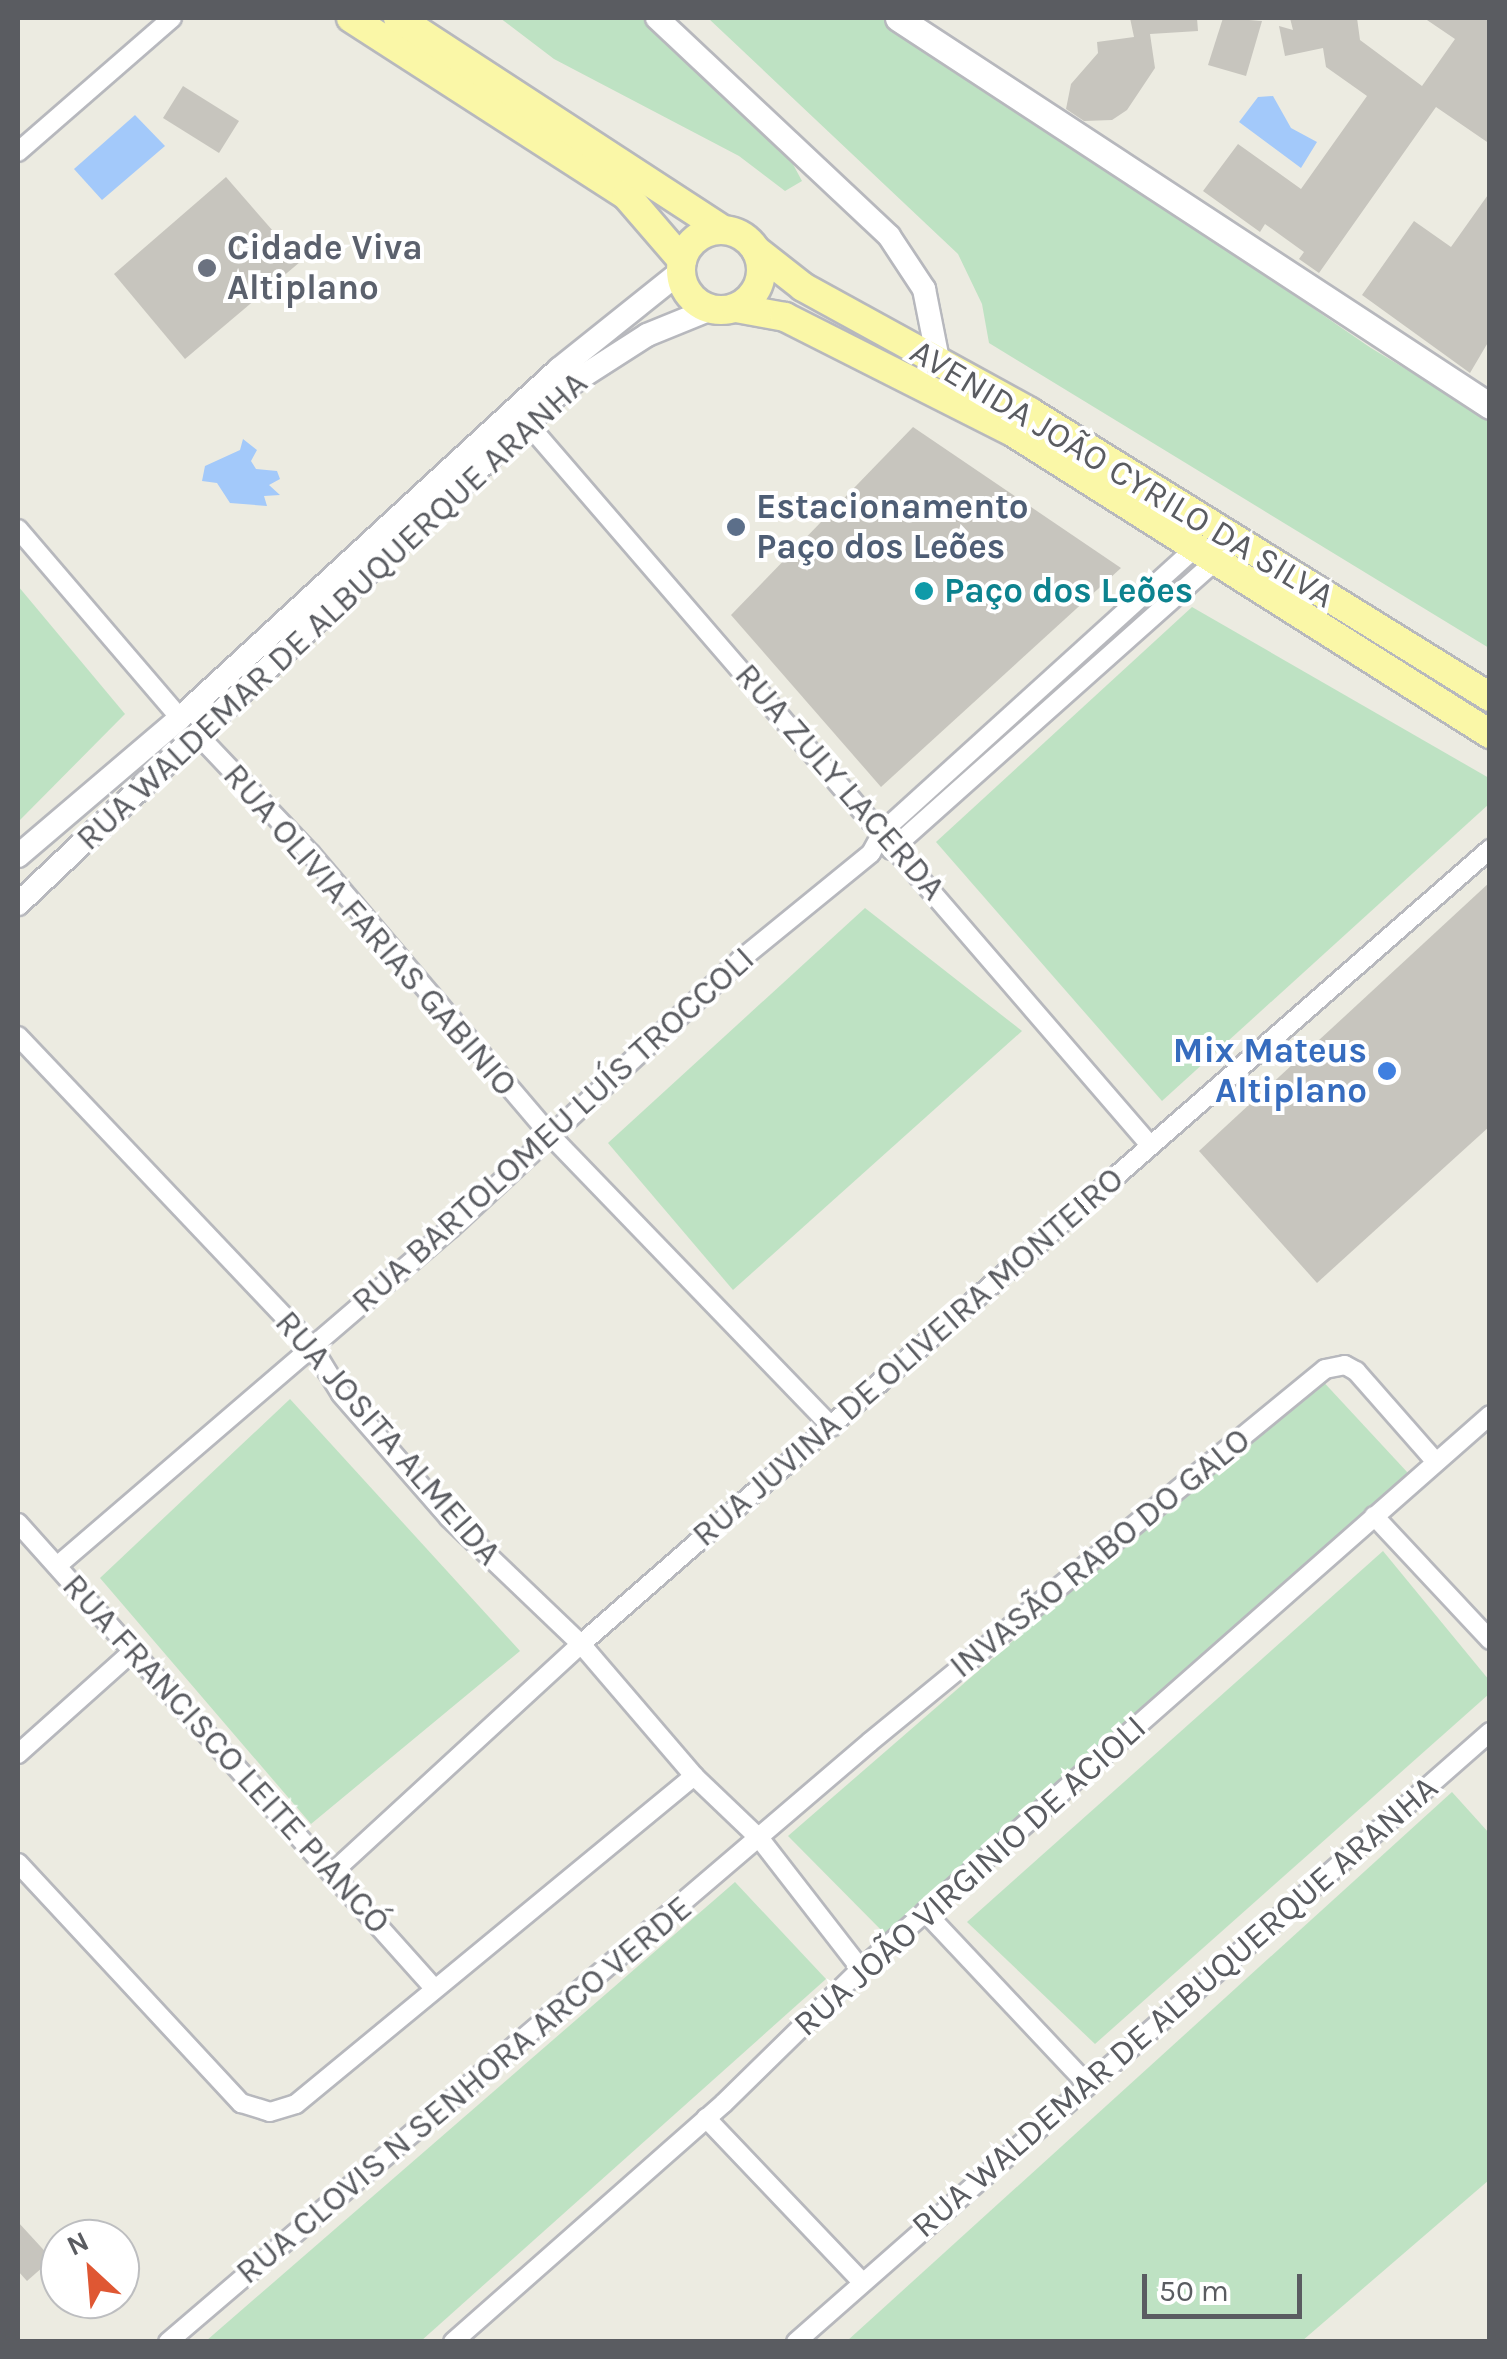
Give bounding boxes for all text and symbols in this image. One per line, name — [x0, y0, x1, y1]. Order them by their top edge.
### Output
place label: Cidade Viva Altiplano — [227, 227, 423, 309]
marker: Cidade Viva Altiplano — [196, 257, 218, 279]
street label: AVENIDA JOÃO CYRILO DA SILVA — [903, 331, 1341, 617]
street label: RUA WALDEMAR DE ALBUQUERQUE ARANHA — [68, 363, 596, 859]
place label: Estacionamento Paço dos Leões — [756, 486, 1029, 568]
marker: Estacionamento Paço dos Leões — [725, 516, 747, 538]
place label: Paço dos Leões — [944, 570, 1193, 612]
marker: Paço dos Leões — [913, 580, 935, 602]
street label: RUA ZULY LACERDA — [726, 655, 954, 909]
street label: RUA OLIVIA FARIAS GABINIO — [214, 755, 526, 1105]
street label: RUA BARTOLOMEU LUÍS TROCCOLI — [343, 938, 763, 1322]
place label: Mix Mateus Altiplano — [1173, 1030, 1367, 1112]
marker: Mix Mateus Altiplano — [1376, 1060, 1398, 1082]
street label: RUA JUVINA DE OLIVEIRA MONTEIRO — [684, 1158, 1132, 1556]
street label: RUA JOSITA ALMEIDA — [266, 1302, 510, 1574]
street label: INVASÃO RABO DO GALO — [941, 1419, 1259, 1687]
street label: RUA FRANCISCO LEITE PIANCÓ — [53, 1565, 399, 1943]
street label: RUA JOÃO VIRGINIO DE ACIOLI — [785, 1707, 1155, 2045]
street label: RUA WALDEMAR DE ALBUQUERQUE ARANHA — [903, 1767, 1447, 2247]
street label: RUA CLOVIS N SENHORA ARCO VERDE — [228, 1887, 700, 2293]
north arrow — [40, 2219, 140, 2319]
text: N — [61, 2224, 94, 2263]
scale bar — [1147, 2254, 1307, 2316]
text: 50 m — [1159, 2273, 1229, 2309]

